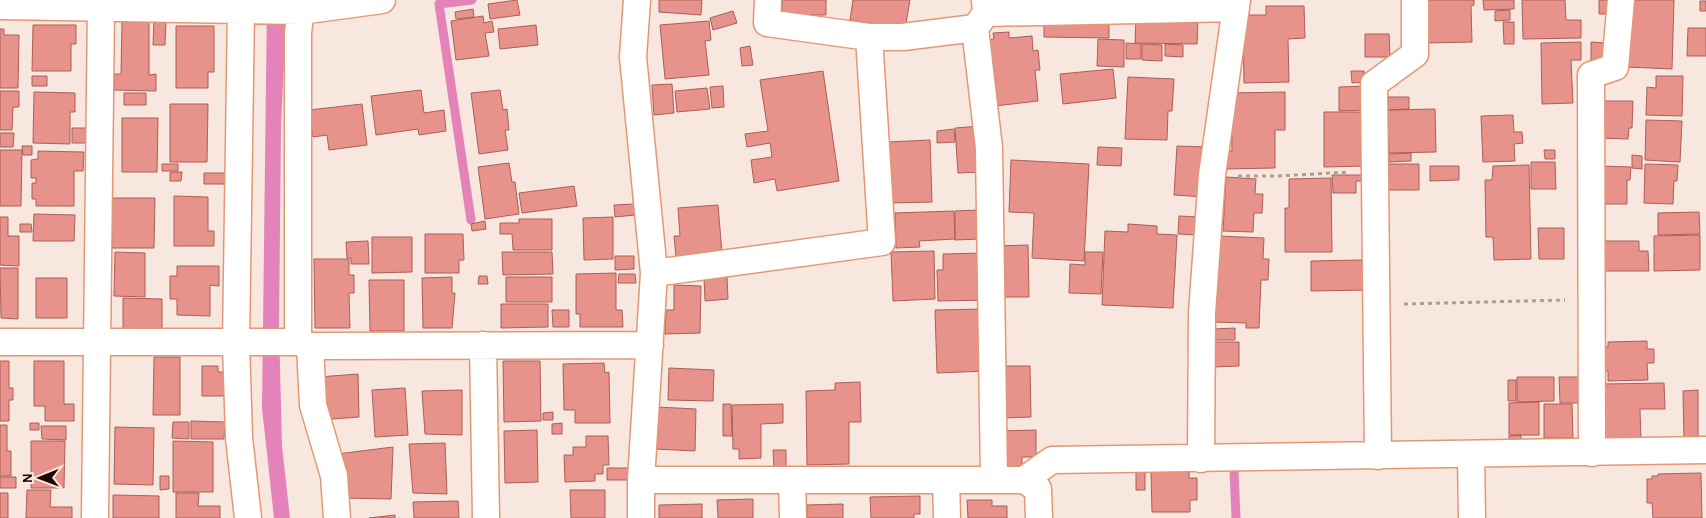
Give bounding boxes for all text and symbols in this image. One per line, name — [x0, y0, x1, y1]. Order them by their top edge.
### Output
north arrow — [15, 453, 65, 503]
text: N — [21, 473, 35, 483]

